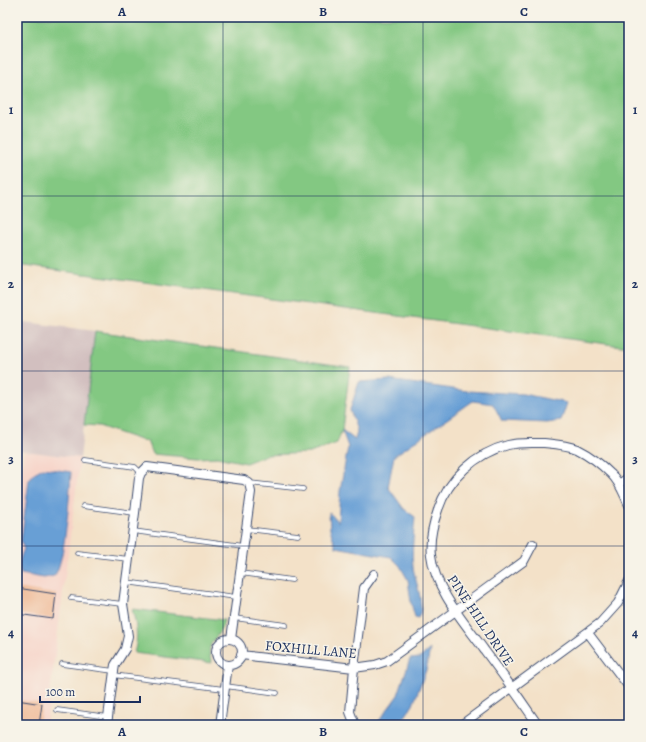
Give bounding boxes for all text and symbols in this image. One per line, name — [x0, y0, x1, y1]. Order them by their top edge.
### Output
text: A — [117, 3, 127, 20]
text: B — [319, 3, 327, 20]
text: C — [520, 3, 528, 20]
text: 1 — [9, 101, 14, 118]
text: 1 — [633, 101, 638, 118]
text: 2 — [8, 275, 15, 292]
text: 2 — [632, 275, 639, 292]
text: 3 — [8, 450, 14, 467]
text: 3 — [632, 450, 638, 467]
street label: PINE HILL DRIVE — [443, 571, 518, 670]
text: 4 — [8, 624, 14, 641]
text: 4 — [632, 624, 638, 641]
street label: FOXHILL LANE — [264, 636, 358, 663]
scale bar — [40, 678, 140, 704]
text: 100 m — [46, 684, 75, 700]
text: A — [117, 723, 127, 740]
text: B — [319, 723, 327, 740]
text: C — [520, 723, 528, 740]

